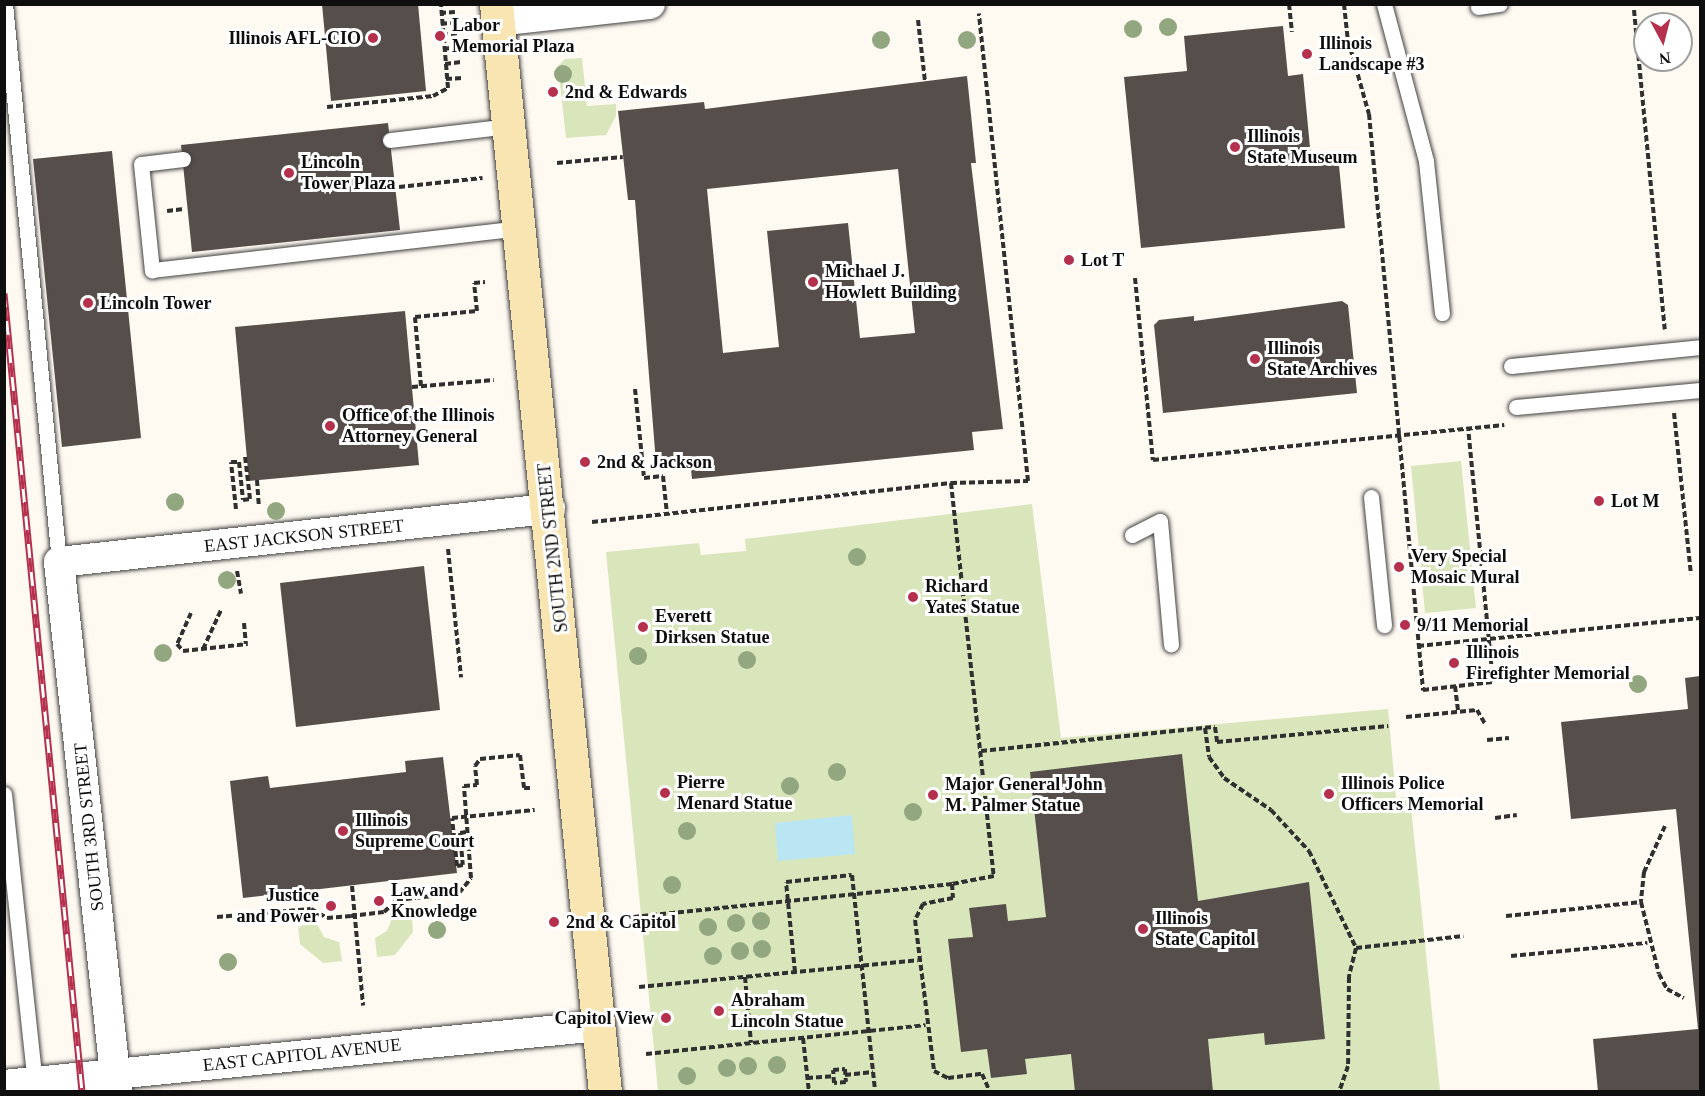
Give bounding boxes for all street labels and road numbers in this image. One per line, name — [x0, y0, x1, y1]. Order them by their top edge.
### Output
street label: SOUTH 2ND STREET — [533, 462, 573, 634]
street label: EAST JACKSON STREET — [203, 515, 405, 557]
street label: SOUTH 3RD STREET — [69, 742, 109, 912]
street label: EAST CAPITOL AVENUE — [201, 1034, 403, 1076]

